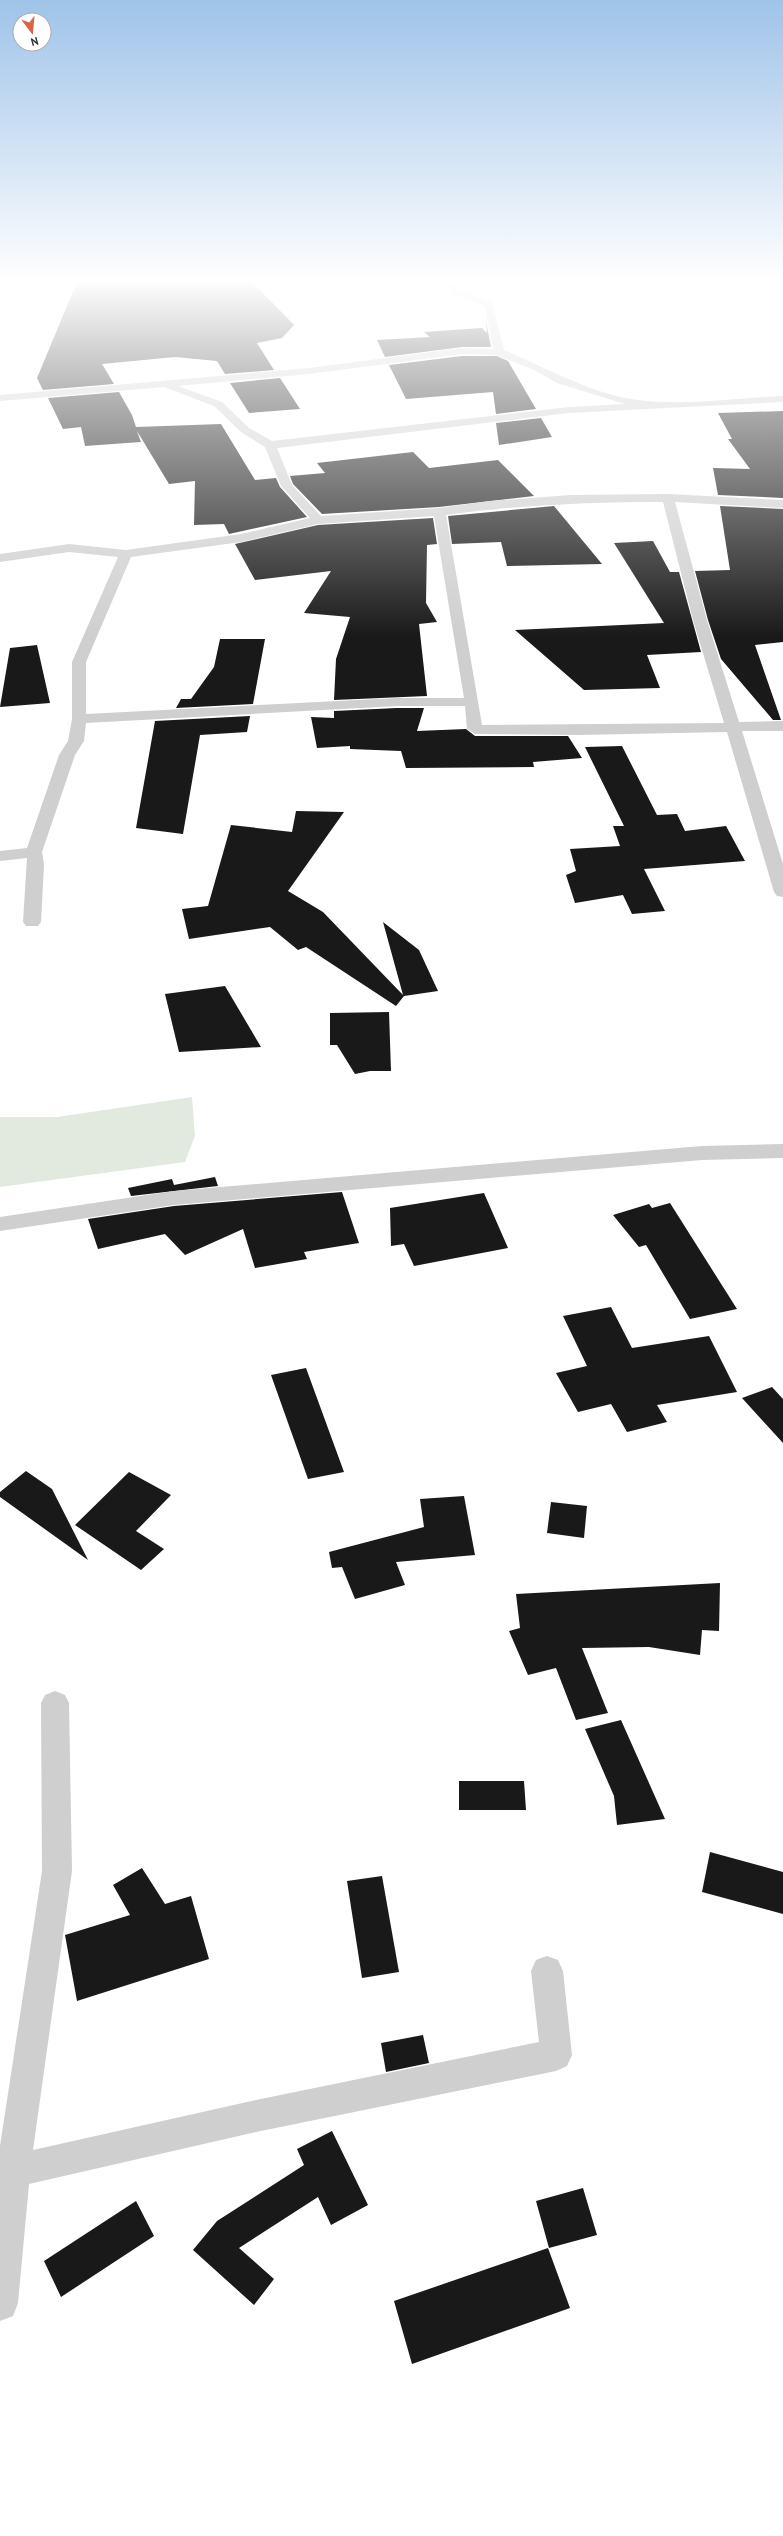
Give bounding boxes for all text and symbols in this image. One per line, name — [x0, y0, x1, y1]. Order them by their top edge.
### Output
north arrow — [12, 12, 52, 52]
text: N — [29, 34, 40, 49]

